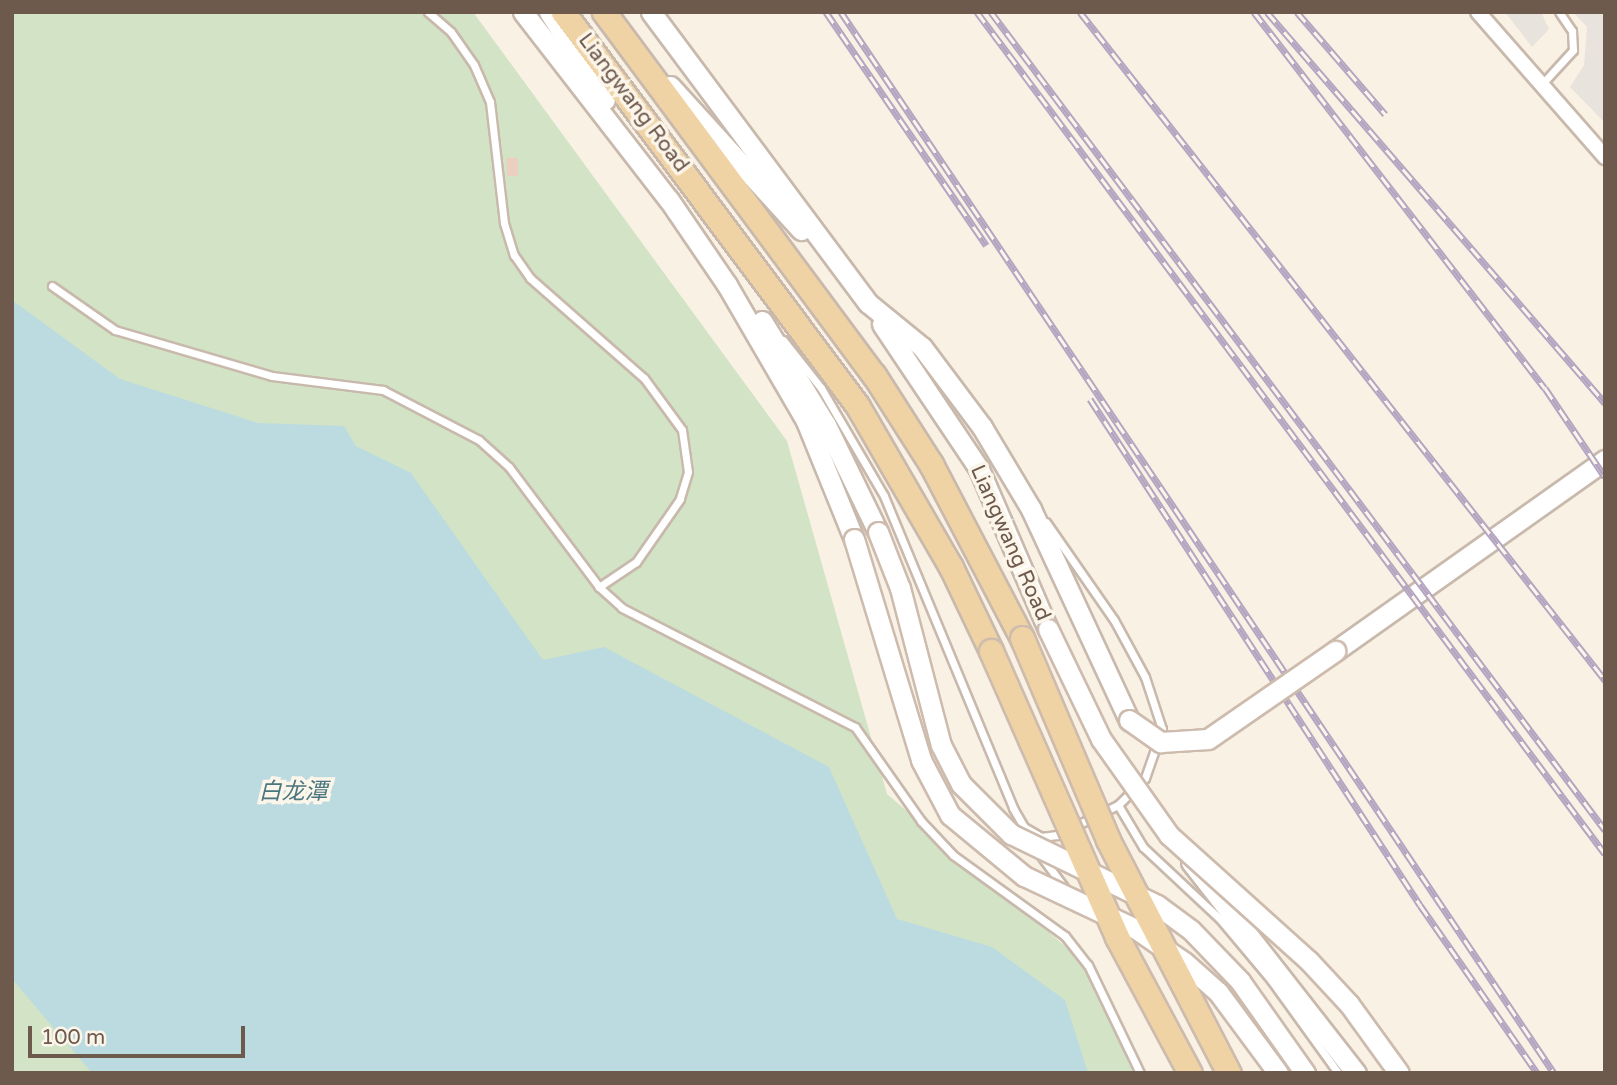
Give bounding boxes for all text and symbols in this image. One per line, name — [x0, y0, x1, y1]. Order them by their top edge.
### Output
street label: Liangwang Road — [572, 28, 694, 178]
street label: Liangwang Road — [964, 461, 1056, 625]
water label: 白龙潭 — [259, 778, 327, 806]
scale bar — [32, 1012, 248, 1056]
text: 100 m — [41, 1025, 105, 1050]

